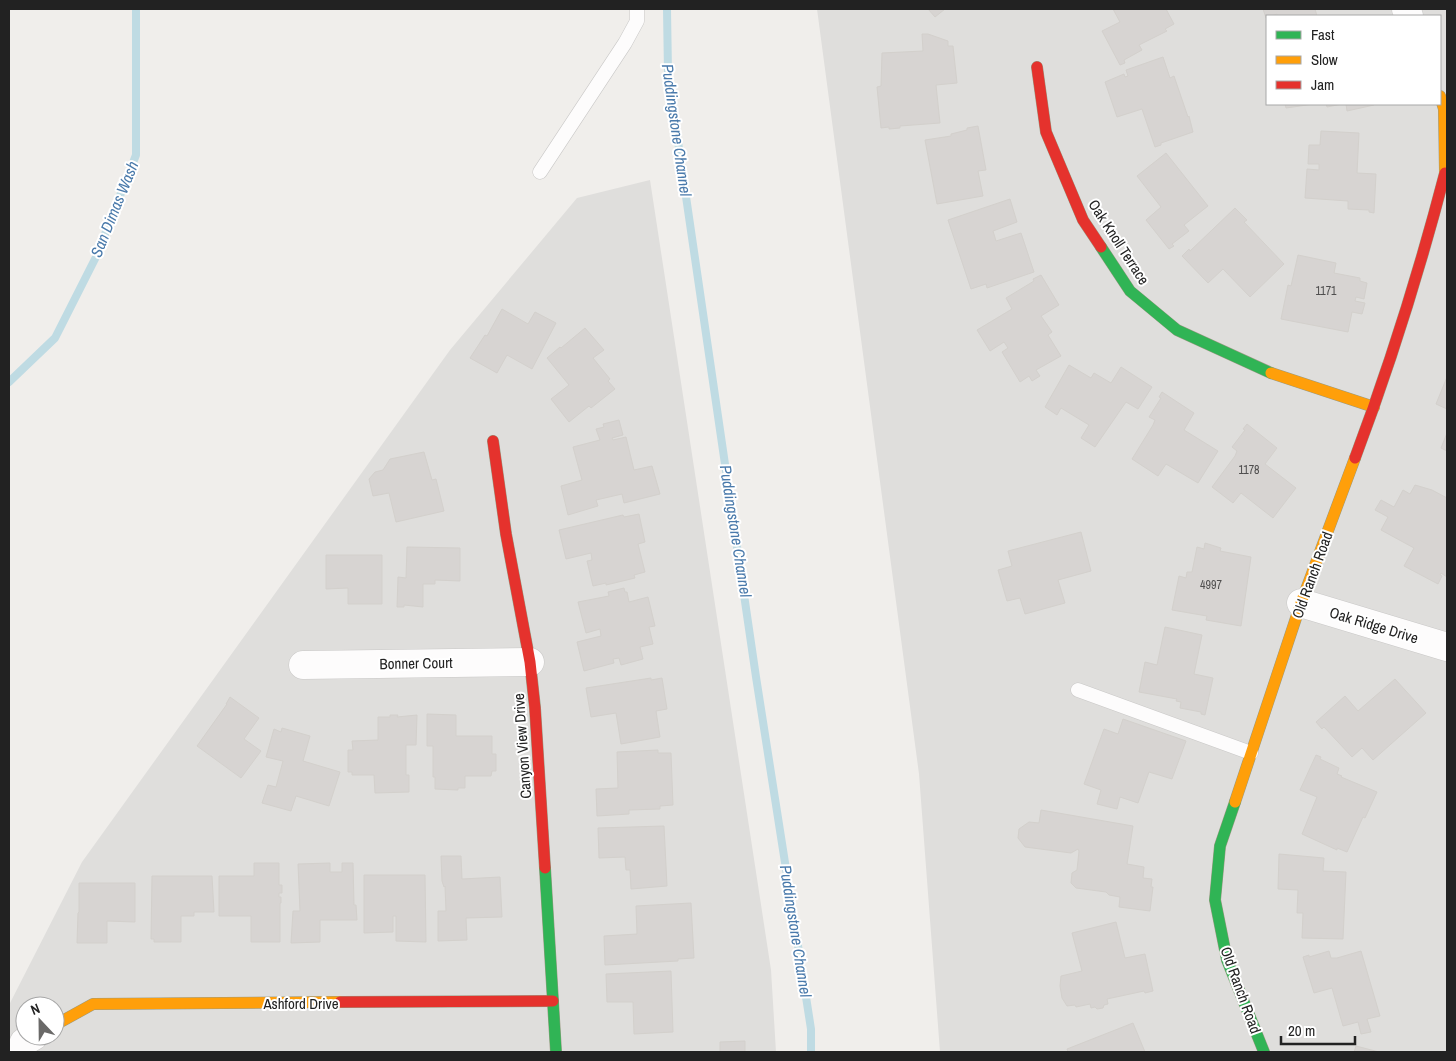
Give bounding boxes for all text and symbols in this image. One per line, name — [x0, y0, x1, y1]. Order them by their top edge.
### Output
legend — [1266, 15, 1441, 105]
text: Fast — [1311, 24, 1335, 45]
text: Slow — [1311, 49, 1338, 70]
water label: Puddingstone Channel — [657, 62, 697, 199]
text: Jam — [1311, 74, 1334, 95]
water label: San Dimas Wash — [85, 158, 143, 260]
street label: Oak Knoll Terrace — [1084, 195, 1154, 289]
house number: 1171 — [1315, 283, 1337, 299]
house number: 1178 — [1238, 462, 1260, 478]
water label: Puddingstone Channel — [715, 463, 757, 600]
street label: Old Ranch Road — [1287, 529, 1337, 621]
house number: 4997 — [1200, 577, 1222, 593]
street label: Oak Ridge Drive — [1327, 602, 1421, 648]
street label: Bonner Court — [379, 652, 453, 674]
street label: Canyon View Drive — [508, 692, 536, 799]
water label: Puddingstone Channel — [775, 863, 817, 1000]
street label: Old Ranch Road — [1216, 944, 1266, 1036]
street label: Ashford Drive — [262, 993, 339, 1014]
north arrow — [15, 996, 65, 1046]
text: N — [28, 999, 42, 1019]
scale bar — [1281, 1014, 1355, 1046]
text: 20 m — [1288, 1020, 1315, 1041]

